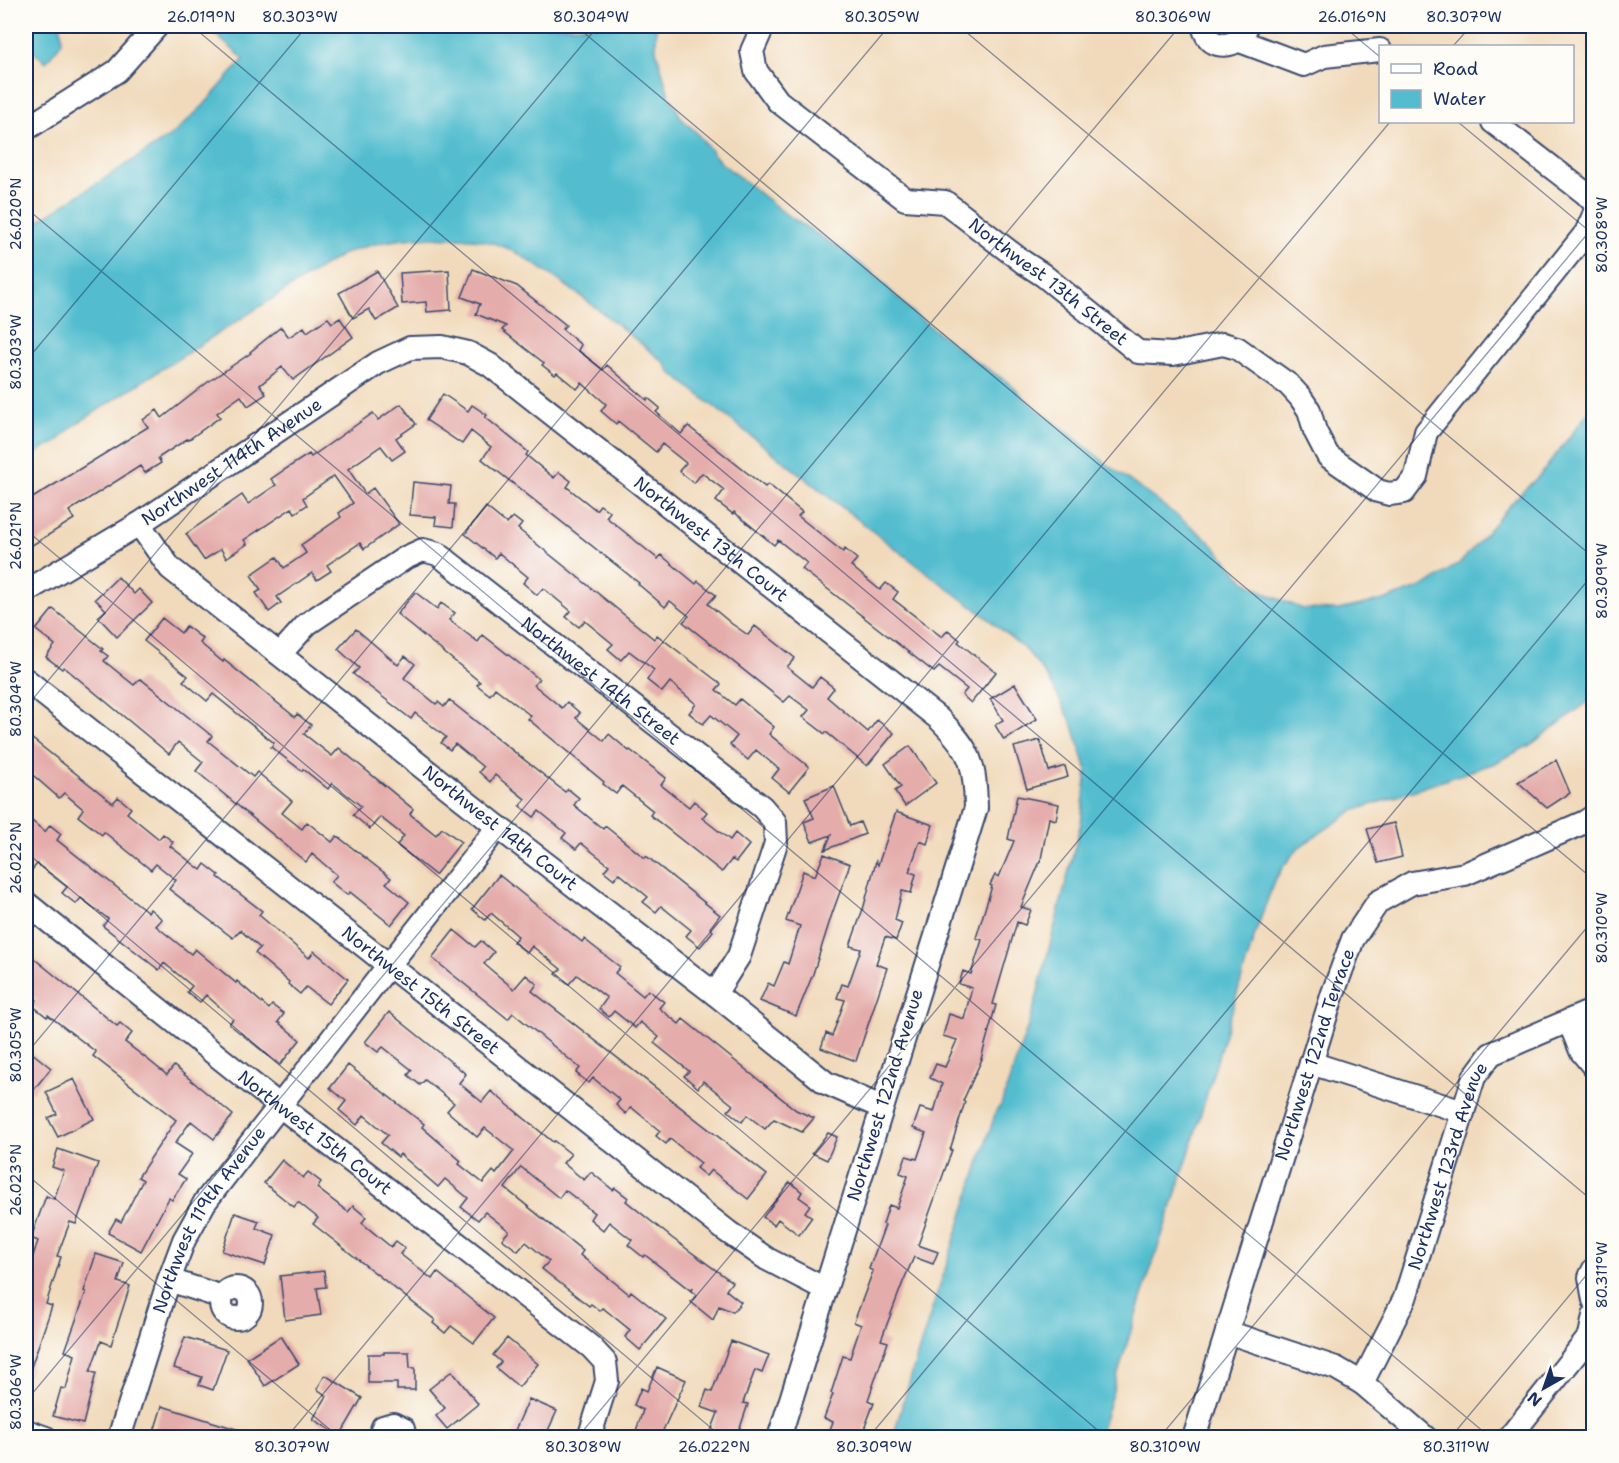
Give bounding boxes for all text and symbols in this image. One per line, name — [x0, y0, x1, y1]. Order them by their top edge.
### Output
text: 26.019°N — [167, 7, 235, 27]
text: 80.303°W — [262, 7, 338, 27]
text: 80.304°W — [553, 7, 629, 27]
text: 80.305°W — [844, 7, 920, 27]
text: 80.306°W — [1135, 7, 1211, 27]
text: 26.016°N — [1318, 7, 1387, 27]
text: 80.307°W — [1426, 7, 1502, 27]
legend — [1379, 45, 1574, 123]
text: Road — [1433, 57, 1478, 81]
text: Water — [1433, 87, 1486, 111]
text: 26.020°N — [6, 178, 26, 250]
text: 80.308°W — [1592, 197, 1612, 273]
street label: Northwest 13th Street — [964, 212, 1133, 351]
text: 80.303°W — [6, 314, 26, 390]
street label: Northwest 114th Avenue — [136, 392, 327, 531]
street label: Northwest 13th Court — [629, 471, 793, 607]
text: 26.021°N — [6, 502, 26, 570]
text: 80.309°W — [1592, 543, 1612, 619]
street label: Northwest 14th Street — [516, 611, 685, 751]
text: 80.304°W — [6, 661, 26, 737]
street label: Northwest 14th Court — [418, 760, 583, 896]
text: 26.022°N — [6, 822, 26, 894]
text: 80.310°W — [1592, 892, 1612, 964]
street label: Northwest 15th Street — [337, 921, 505, 1060]
street label: Northwest 122nd Terrace — [1269, 945, 1360, 1164]
street label: Northwest 122nd Avenue — [841, 986, 929, 1204]
text: 80.305°W — [6, 1007, 26, 1083]
street label: Northwest 123rd Avenue — [1402, 1057, 1493, 1273]
street label: Northwest 15th Court — [233, 1065, 397, 1200]
street label: Northwest 119th Avenue — [147, 1121, 271, 1316]
text: 26.023°N — [6, 1144, 26, 1216]
text: 80.311°W — [1592, 1241, 1612, 1309]
text: 80.306°W — [6, 1354, 26, 1430]
north arrow — [1514, 1358, 1574, 1418]
text: N — [1523, 1387, 1546, 1411]
text: 80.307°W — [254, 1437, 330, 1457]
text: 80.308°W — [545, 1437, 621, 1457]
text: 26.022°N — [678, 1437, 750, 1457]
text: 80.309°W — [836, 1437, 912, 1457]
text: 80.310°W — [1129, 1437, 1201, 1457]
text: 80.311°W — [1422, 1437, 1490, 1457]

